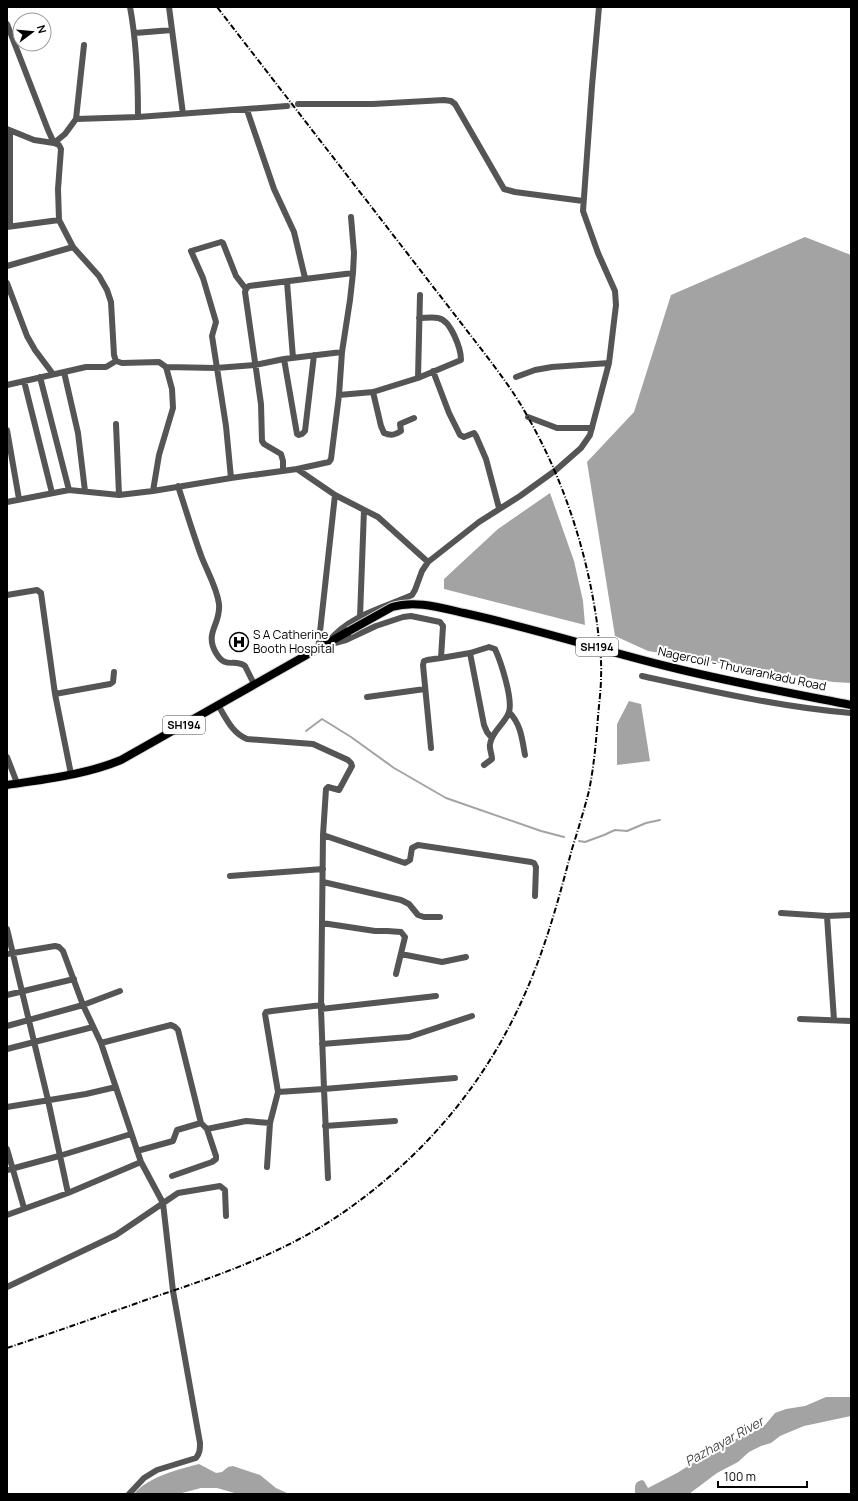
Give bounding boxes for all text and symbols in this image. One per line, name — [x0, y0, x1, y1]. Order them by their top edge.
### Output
north arrow — [12, 12, 52, 52]
text: N — [34, 23, 50, 35]
place label: S A Catherine Booth Hospital — [253, 626, 335, 657]
hospital icon: S A Catherine Booth Hospital — [228, 631, 250, 653]
road number: SH194 — [576, 638, 618, 656]
street label: Nagercoil - Thuvarankadu Road — [656, 642, 828, 695]
road number: SH194 — [163, 716, 205, 734]
water label: Pazhayar River — [682, 1411, 769, 1470]
scale bar — [718, 1463, 807, 1489]
text: 100 m — [724, 1468, 756, 1485]

